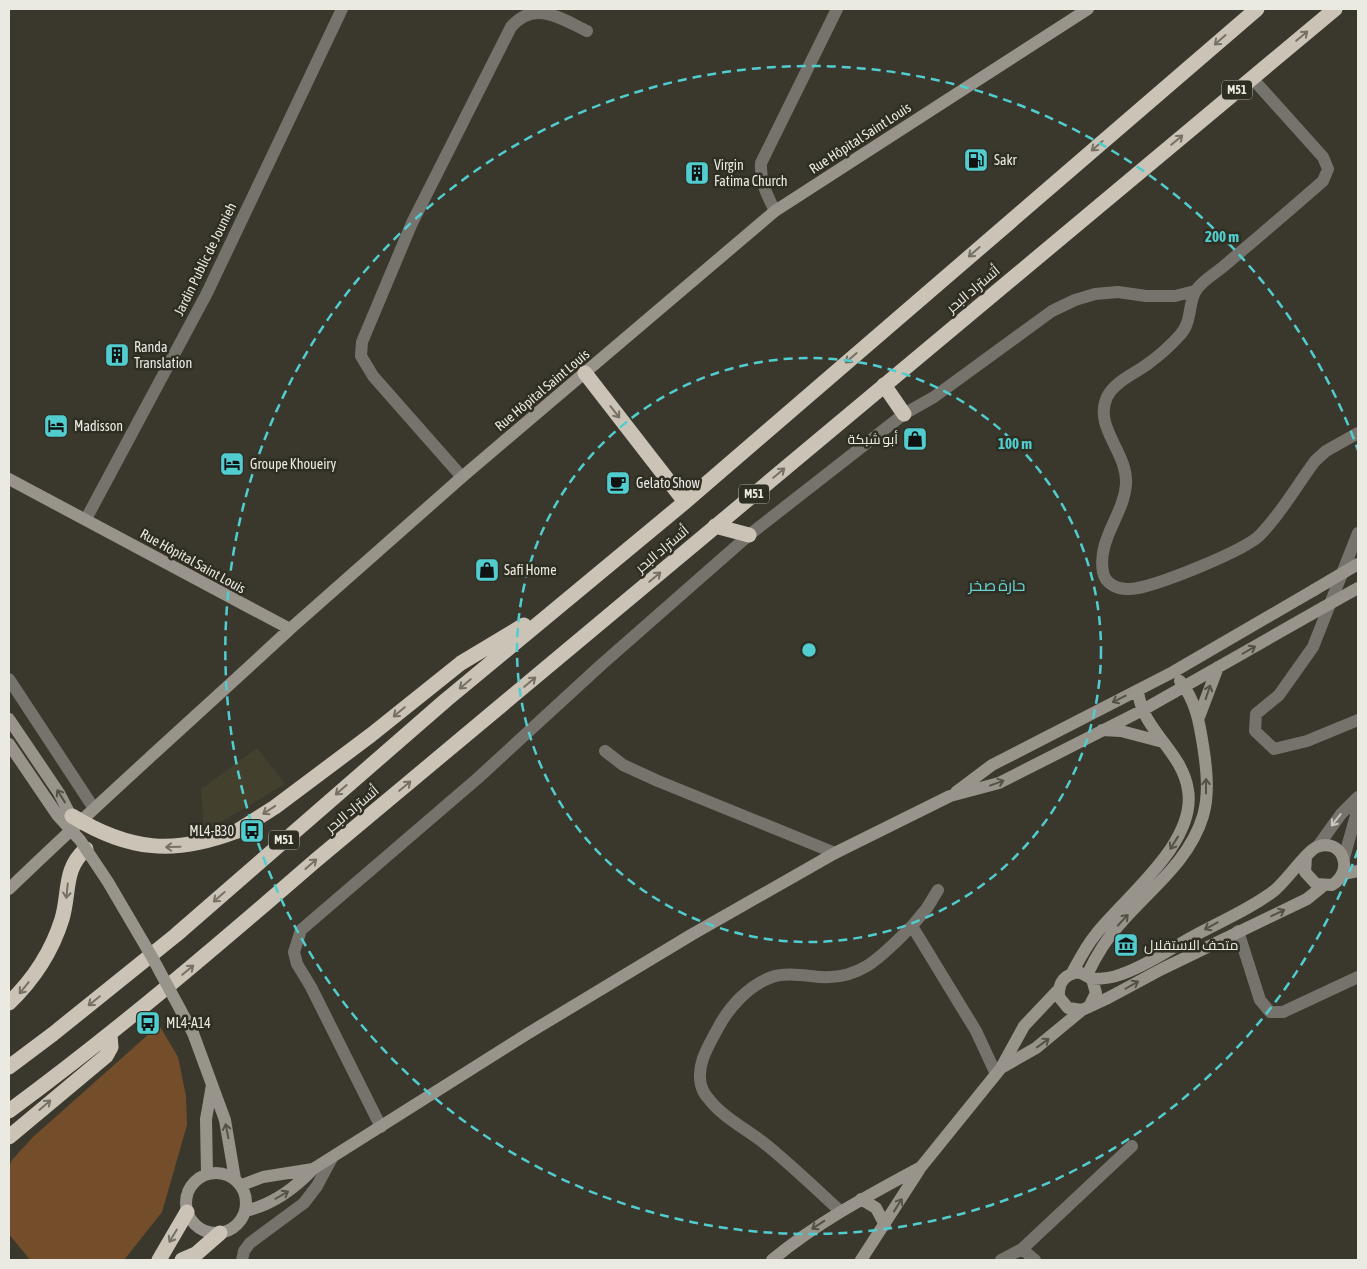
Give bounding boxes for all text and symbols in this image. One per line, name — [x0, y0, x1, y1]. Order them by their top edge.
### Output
one-way arrow — [1295, 31, 1308, 42]
one-way arrow — [1214, 35, 1227, 46]
road number: M51 — [1222, 80, 1252, 100]
street label: Rue Hôpital Saint Louis — [806, 99, 914, 177]
one-way arrow — [1171, 135, 1184, 146]
one-way arrow — [1091, 140, 1104, 151]
fuel station icon: Sakr — [963, 147, 989, 173]
place label: Sakr — [994, 152, 1018, 168]
place label: Virgin Fatima Church — [714, 157, 788, 189]
building icon: Virgin Fatima Church — [684, 160, 710, 186]
street label: Jardin Public de Jounieh — [171, 200, 239, 318]
text: 200 m — [1205, 228, 1239, 245]
one-way arrow — [967, 246, 980, 258]
street label: أتستراد البحر — [942, 261, 1003, 317]
place label: Randa Translation — [134, 339, 192, 371]
building icon: Randa Translation — [104, 342, 130, 368]
street label: Rue Hôpital Saint Louis — [492, 346, 592, 434]
one-way arrow — [844, 353, 857, 364]
one-way arrow — [610, 405, 620, 419]
hotel icon: Madisson — [43, 413, 69, 439]
place label: Madisson — [74, 418, 123, 434]
shop icon: أبو شبكة — [902, 426, 928, 452]
place label: أبو شبكة — [847, 430, 898, 447]
text: 100 m — [998, 435, 1032, 452]
hotel icon: Groupe Khoueiry — [219, 451, 245, 477]
place label: Groupe Khoueiry — [250, 456, 336, 472]
one-way arrow — [772, 467, 785, 478]
cafe icon: Gelato Show — [605, 470, 631, 496]
place label: Gelato Show — [636, 475, 700, 491]
road number: M51 — [739, 484, 769, 504]
street label: أتستراد البحر — [631, 521, 692, 577]
street label: Rue Hôpital Saint Louis — [137, 525, 249, 597]
shop icon: Safi Home — [474, 557, 500, 583]
place label: Safi Home — [504, 562, 557, 578]
one-way arrow — [648, 572, 661, 583]
district label: حارة صخر — [968, 576, 1025, 595]
centre of rings — [800, 641, 818, 659]
one-way arrow — [1241, 644, 1255, 654]
one-way arrow — [523, 676, 536, 687]
one-way arrow — [458, 678, 471, 690]
one-way arrow — [1203, 684, 1213, 700]
one-way arrow — [1111, 694, 1126, 704]
one-way arrow — [392, 706, 405, 718]
one-way arrow — [989, 778, 1004, 787]
one-way arrow — [1201, 779, 1211, 795]
one-way arrow — [399, 780, 412, 792]
street label: أتستراد البحر — [321, 781, 382, 837]
one-way arrow — [335, 784, 348, 796]
one-way arrow — [55, 789, 65, 803]
one-way arrow — [263, 806, 277, 816]
one-way arrow — [1331, 813, 1342, 826]
bus stop icon: ML4-B30 — [239, 818, 265, 844]
place label: ML4-B30 — [189, 823, 234, 839]
road number: M51 — [269, 830, 299, 850]
one-way arrow — [1168, 836, 1178, 850]
one-way arrow — [165, 842, 182, 852]
one-way arrow — [304, 859, 317, 870]
one-way arrow — [62, 883, 72, 899]
one-way arrow — [213, 891, 226, 902]
one-way arrow — [1270, 907, 1285, 917]
one-way arrow — [1117, 914, 1129, 926]
one-way arrow — [1205, 922, 1219, 932]
museum icon: متحف الاستقلال — [1113, 932, 1139, 958]
place label: متحف الاستقلال — [1144, 937, 1238, 954]
one-way arrow — [181, 965, 194, 976]
one-way arrow — [1125, 979, 1139, 989]
one-way arrow — [18, 981, 29, 994]
one-way arrow — [88, 996, 101, 1007]
bus stop icon: ML4-A14 — [135, 1010, 161, 1036]
place label: ML4-A14 — [166, 1015, 211, 1031]
one-way arrow — [1036, 1038, 1050, 1048]
one-way arrow — [39, 1099, 52, 1111]
one-way arrow — [222, 1123, 232, 1139]
one-way arrow — [275, 1189, 289, 1199]
one-way arrow — [893, 1198, 903, 1212]
one-way arrow — [811, 1221, 825, 1231]
one-way arrow — [167, 1229, 177, 1243]

